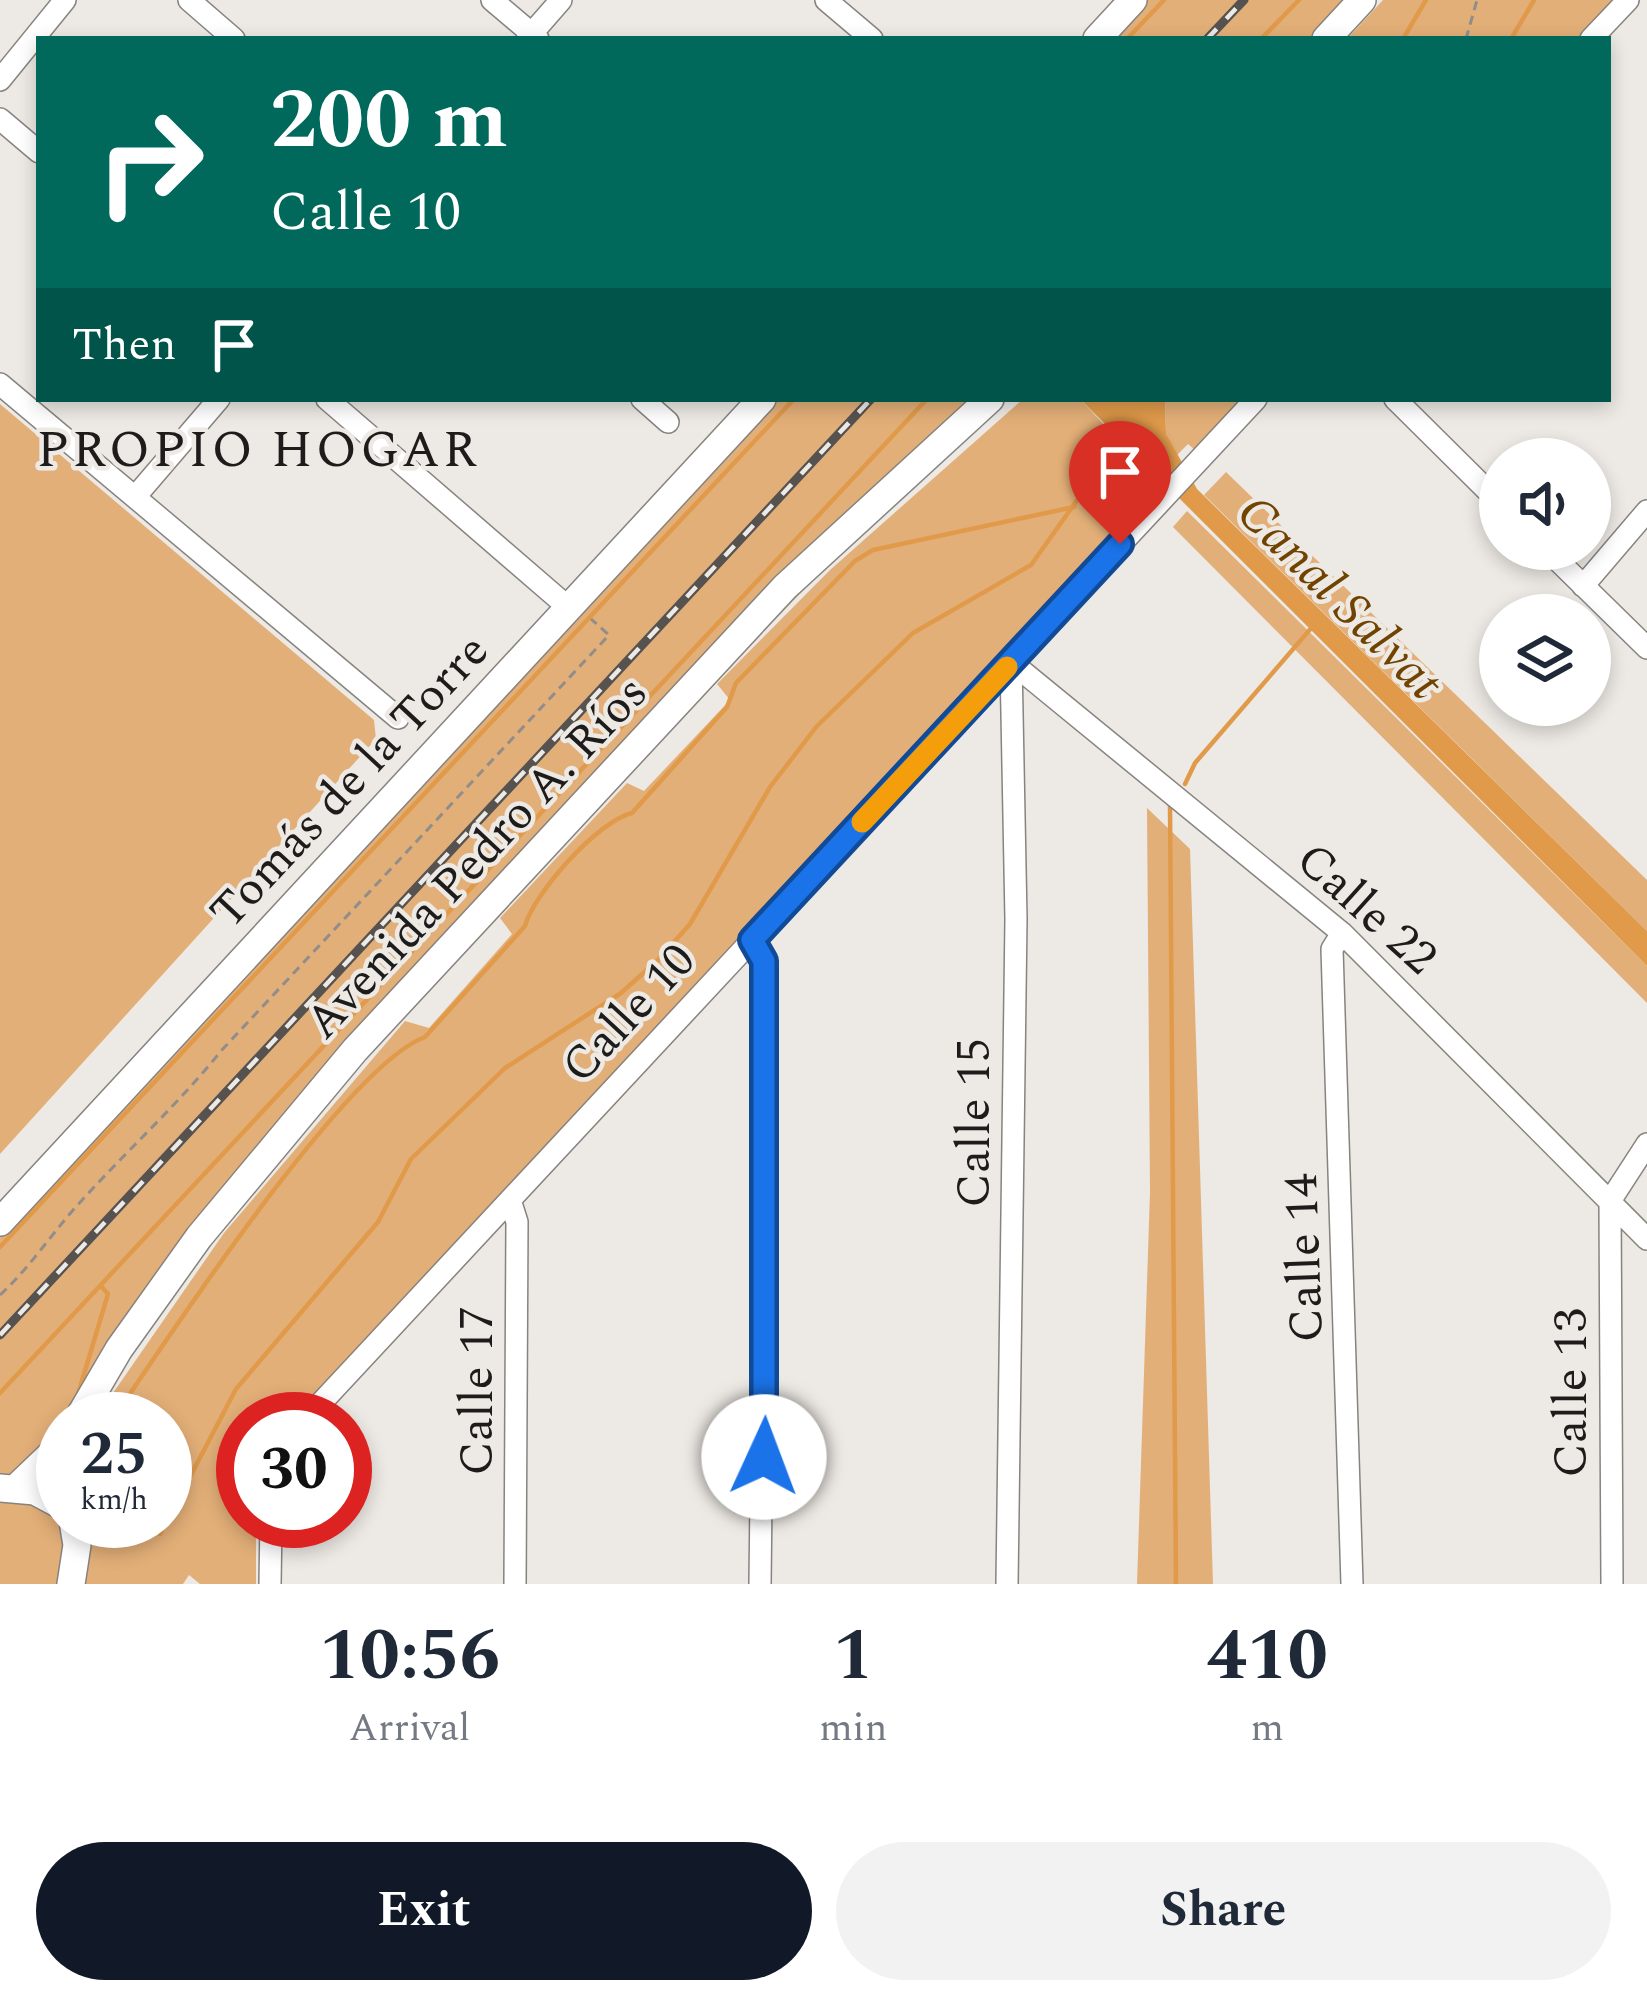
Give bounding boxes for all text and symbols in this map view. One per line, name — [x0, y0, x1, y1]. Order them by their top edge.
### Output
text: 200 m — [270, 57, 508, 185]
icon: right — [72, 84, 228, 240]
text: Calle 10 — [270, 172, 461, 254]
text: Then — [72, 311, 177, 380]
icon: arrive — [201, 312, 267, 378]
district label: PROPIO HOGAR — [37, 412, 479, 490]
pin — [1069, 421, 1171, 544]
map controls — [1479, 438, 1611, 726]
button: sound — [1479, 438, 1611, 570]
icon: arrive — [1087, 439, 1153, 505]
water label: Canal Salvat — [1217, 477, 1461, 720]
button: layers — [1479, 594, 1611, 726]
street label: Tomás de la Torre — [193, 617, 507, 946]
street label: Avenida Pedro A. Ríos — [288, 659, 666, 1056]
street label: Calle 22 — [1279, 825, 1454, 993]
street label: Calle 10 — [544, 927, 713, 1101]
street label: Calle 15 — [938, 1038, 1011, 1208]
street label: Calle 14 — [1265, 1172, 1344, 1344]
street label: Calle 17 — [441, 1306, 514, 1476]
street label: Calle 13 — [1535, 1308, 1608, 1478]
speed limit sign: 30 — [216, 1392, 372, 1548]
position arrow — [701, 1394, 827, 1520]
text: 25 — [80, 1409, 148, 1501]
text: km/h — [80, 1477, 148, 1523]
text: 10:56 — [319, 1602, 500, 1711]
text: 1 — [833, 1602, 874, 1711]
text: 410 — [1207, 1602, 1328, 1711]
text: Arrival — [349, 1699, 470, 1758]
text: min — [819, 1699, 887, 1758]
text: m — [1250, 1699, 1284, 1758]
button: Exit — [36, 1842, 812, 1980]
button: Share — [836, 1842, 1611, 1980]

